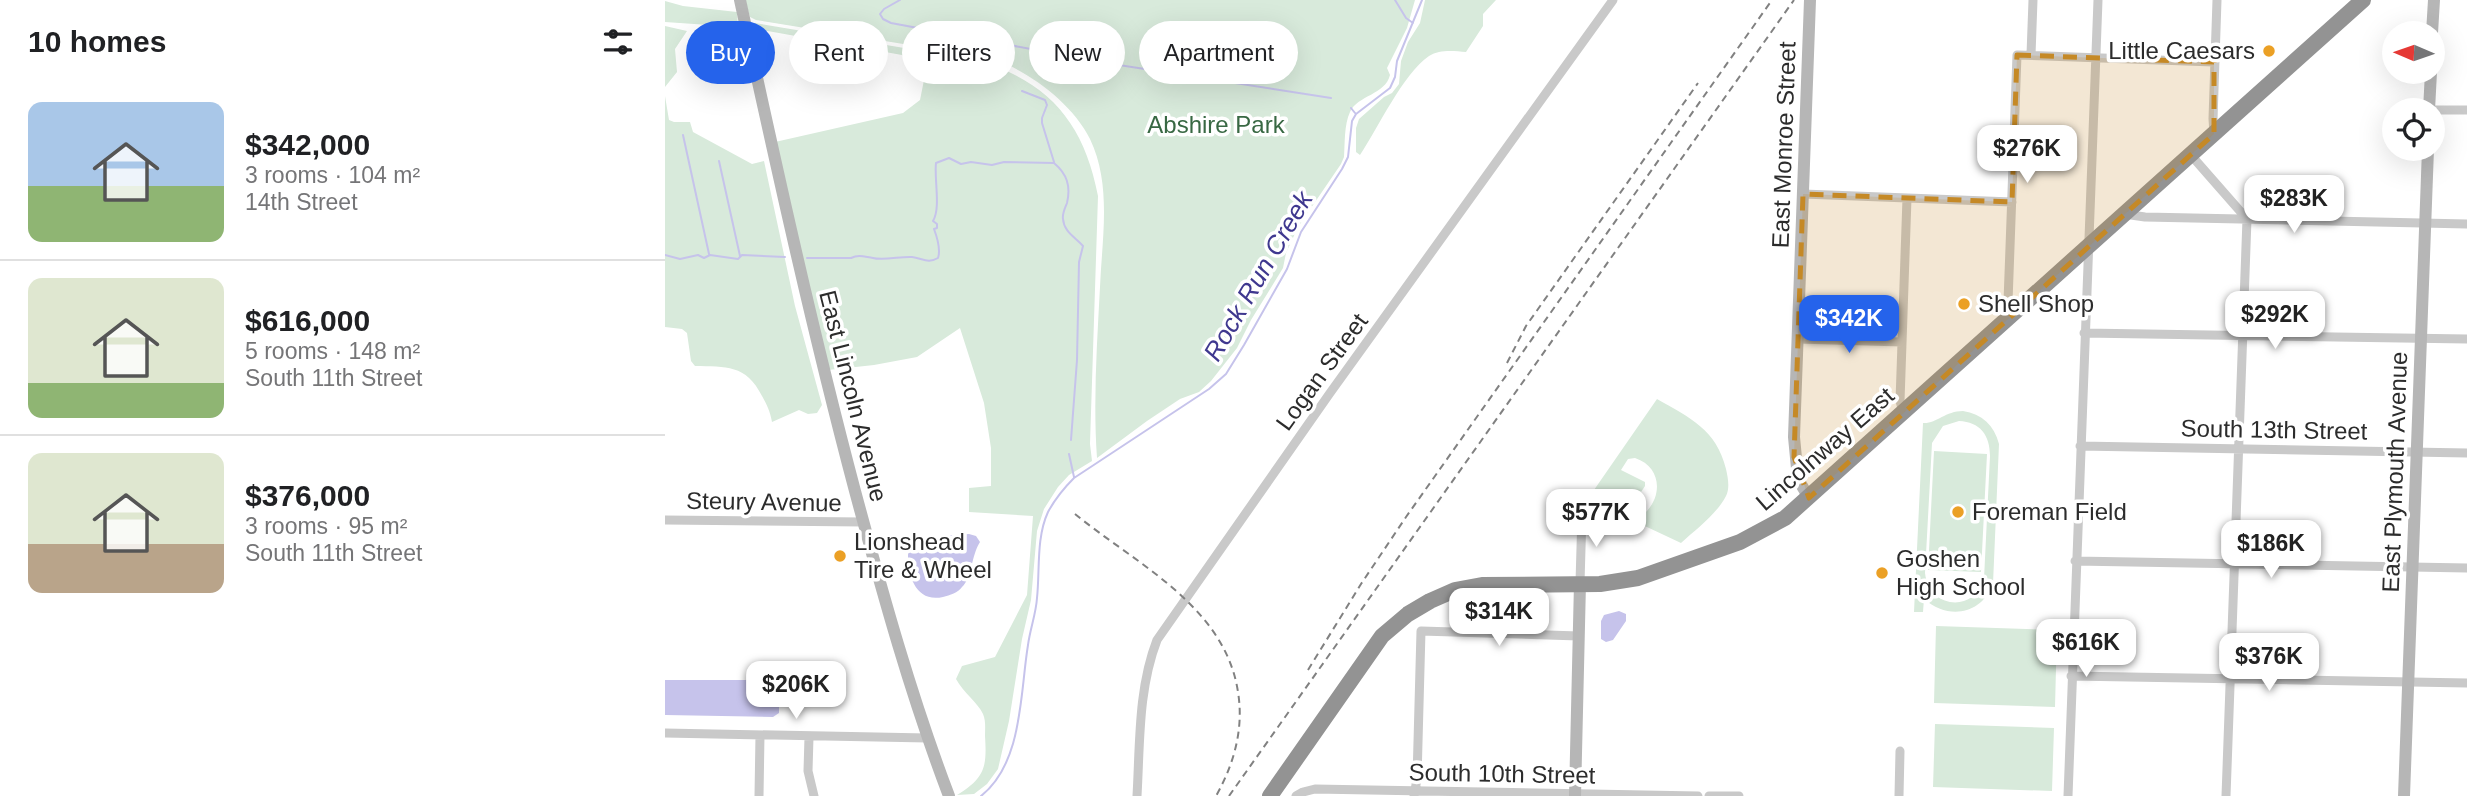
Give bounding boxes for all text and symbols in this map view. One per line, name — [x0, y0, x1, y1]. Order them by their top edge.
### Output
chip: Buy — [686, 21, 775, 84]
chip: Rent — [789, 21, 888, 84]
chip: Filters — [902, 21, 1015, 84]
chip: New — [1029, 21, 1125, 84]
chip: Apartment — [1139, 21, 1298, 84]
north arrow — [2382, 21, 2445, 84]
map controls — [2382, 21, 2445, 161]
icon: filters — [599, 23, 637, 61]
text: 10 homes — [28, 25, 166, 58]
place label: Little Caesars — [2108, 37, 2255, 64]
street label: East Monroe Street — [1766, 41, 1801, 249]
marker: Little Caesars — [2261, 43, 2277, 59]
button: locate — [2382, 98, 2445, 161]
park label: Abshire Park — [1147, 111, 1286, 138]
pin: $276K — [1978, 125, 2076, 185]
text: $342,000 — [245, 128, 370, 161]
icon: home — [84, 130, 168, 214]
text: $276K — [1993, 135, 2061, 161]
text: 3 rooms · 104 m² — [245, 162, 420, 188]
pin: $283K — [2245, 176, 2343, 235]
water label: Rock Run Creek — [1197, 184, 1320, 366]
text: $283K — [2260, 185, 2328, 211]
text: 14th Street — [245, 189, 358, 215]
street label: East Lincoln Avenue — [814, 287, 893, 504]
place label: Shell Shop — [1978, 290, 2094, 317]
pin: $292K — [2226, 292, 2324, 351]
pin: $342K — [1800, 296, 1898, 355]
marker: Shell Shop — [1956, 296, 1972, 312]
text: $292K — [2241, 301, 2309, 327]
text: $616,000 — [245, 304, 370, 337]
text: $342K — [1815, 305, 1883, 331]
icon: home — [84, 306, 168, 390]
street label: Logan Street — [1270, 308, 1373, 435]
text: 5 rooms · 148 m² — [245, 338, 420, 364]
street label: East Plymouth Avenue — [2377, 351, 2412, 593]
text: South 11th Street — [245, 365, 422, 391]
street label: Lincolnway East — [1750, 381, 1899, 516]
street label: South 13th Street — [2180, 414, 2368, 445]
text: $376,000 — [245, 479, 370, 512]
icon: home — [84, 481, 168, 565]
street label: Steury Avenue — [686, 487, 842, 516]
pin: $577K — [1547, 490, 1645, 549]
place label: Foreman Field — [1972, 498, 2127, 525]
text: $577K — [1562, 499, 1630, 525]
marker: Foreman Field — [1950, 504, 1966, 520]
text: 3 rooms · 95 m² — [245, 513, 407, 539]
pin: $186K — [2222, 520, 2320, 580]
place label: Lionshead Tire & Wheel — [854, 528, 992, 583]
text: $186K — [2237, 530, 2305, 556]
text: South 11th Street — [245, 540, 422, 566]
place label: Goshen High School — [1896, 545, 2025, 600]
marker: Lionshead Tire & Wheel — [832, 548, 848, 564]
marker: Goshen High School — [1874, 565, 1890, 581]
pin: $314K — [1450, 588, 1548, 648]
text: $314K — [1465, 598, 1533, 624]
pin: $616K — [2037, 620, 2135, 679]
text: $616K — [2052, 629, 2120, 655]
pin: $376K — [2220, 634, 2318, 693]
text: $376K — [2235, 643, 2303, 669]
pin: $206K — [747, 662, 845, 721]
text: $206K — [762, 671, 830, 697]
street label: South 10th Street — [1408, 758, 1596, 789]

